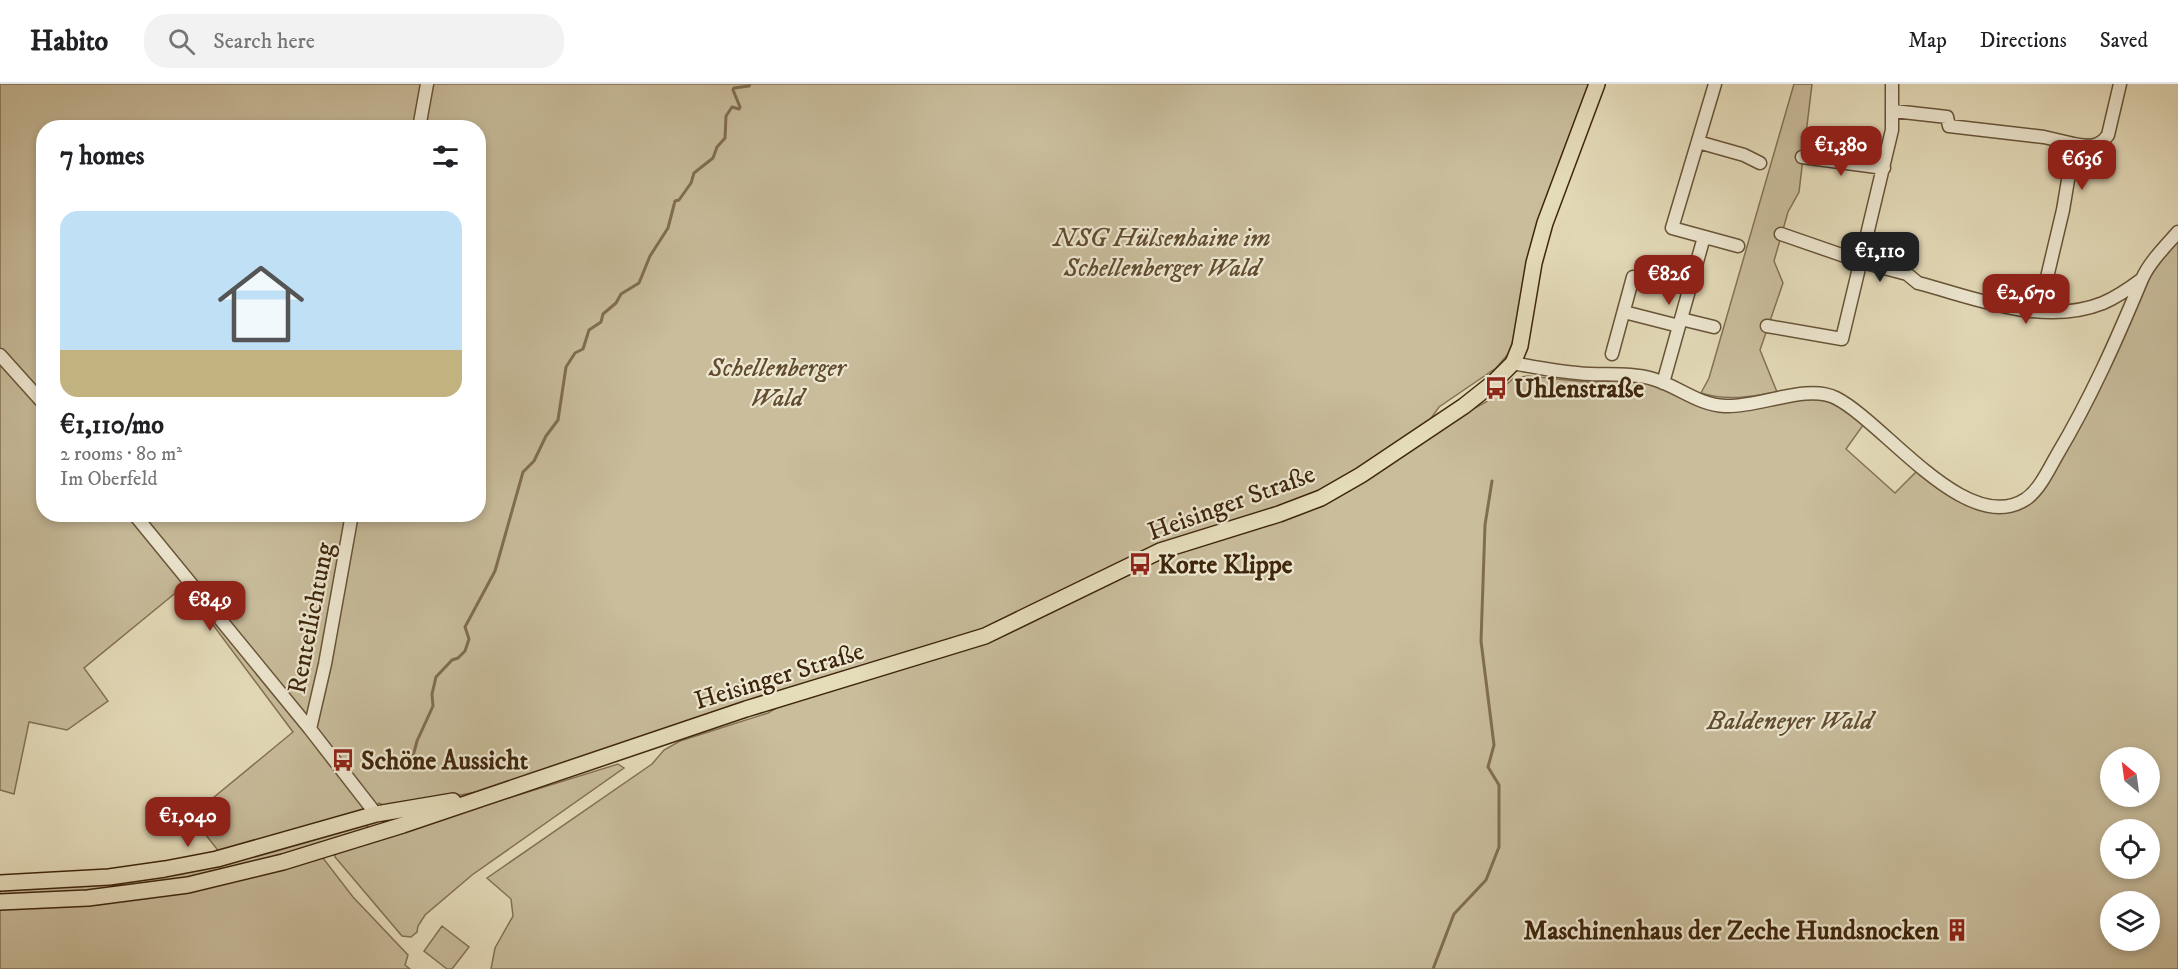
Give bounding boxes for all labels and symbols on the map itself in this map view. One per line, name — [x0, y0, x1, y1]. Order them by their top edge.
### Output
pin: €1,380 — [1792, 126, 1890, 177]
pin: €636 — [2046, 140, 2118, 191]
park label: NSG Hülsenhaine im Schellenberger Wald — [1051, 222, 1271, 285]
pin: €1,110 — [1831, 232, 1929, 283]
pin: €826 — [1633, 255, 1705, 306]
pin: €2,670 — [1977, 274, 2075, 325]
park label: Schellenberger Wald — [707, 352, 847, 415]
place label: Uhlenstraße — [1514, 373, 1644, 406]
bus stop icon: Uhlenstraße — [1483, 375, 1509, 401]
street label: Heisinger Straße — [1143, 458, 1320, 549]
street label: Renteilichtung — [281, 539, 342, 697]
place label: Korte Klippe — [1158, 549, 1293, 582]
bus stop icon: Korte Klippe — [1127, 551, 1153, 577]
pin: €849 — [174, 581, 246, 632]
street label: Heisinger Straße — [691, 635, 868, 718]
park label: Baldeneyer Wald — [1706, 705, 1877, 738]
place label: Schöne Aussicht — [361, 745, 529, 778]
bus stop icon: Schöne Aussicht — [330, 747, 356, 773]
north arrow — [2100, 747, 2160, 807]
pin: €1,040 — [139, 797, 237, 848]
place label: Maschinenhaus der Zeche Hundsnocken — [1524, 915, 1939, 948]
building icon: Maschinenhaus der Zeche Hundsnocken — [1944, 917, 1970, 943]

